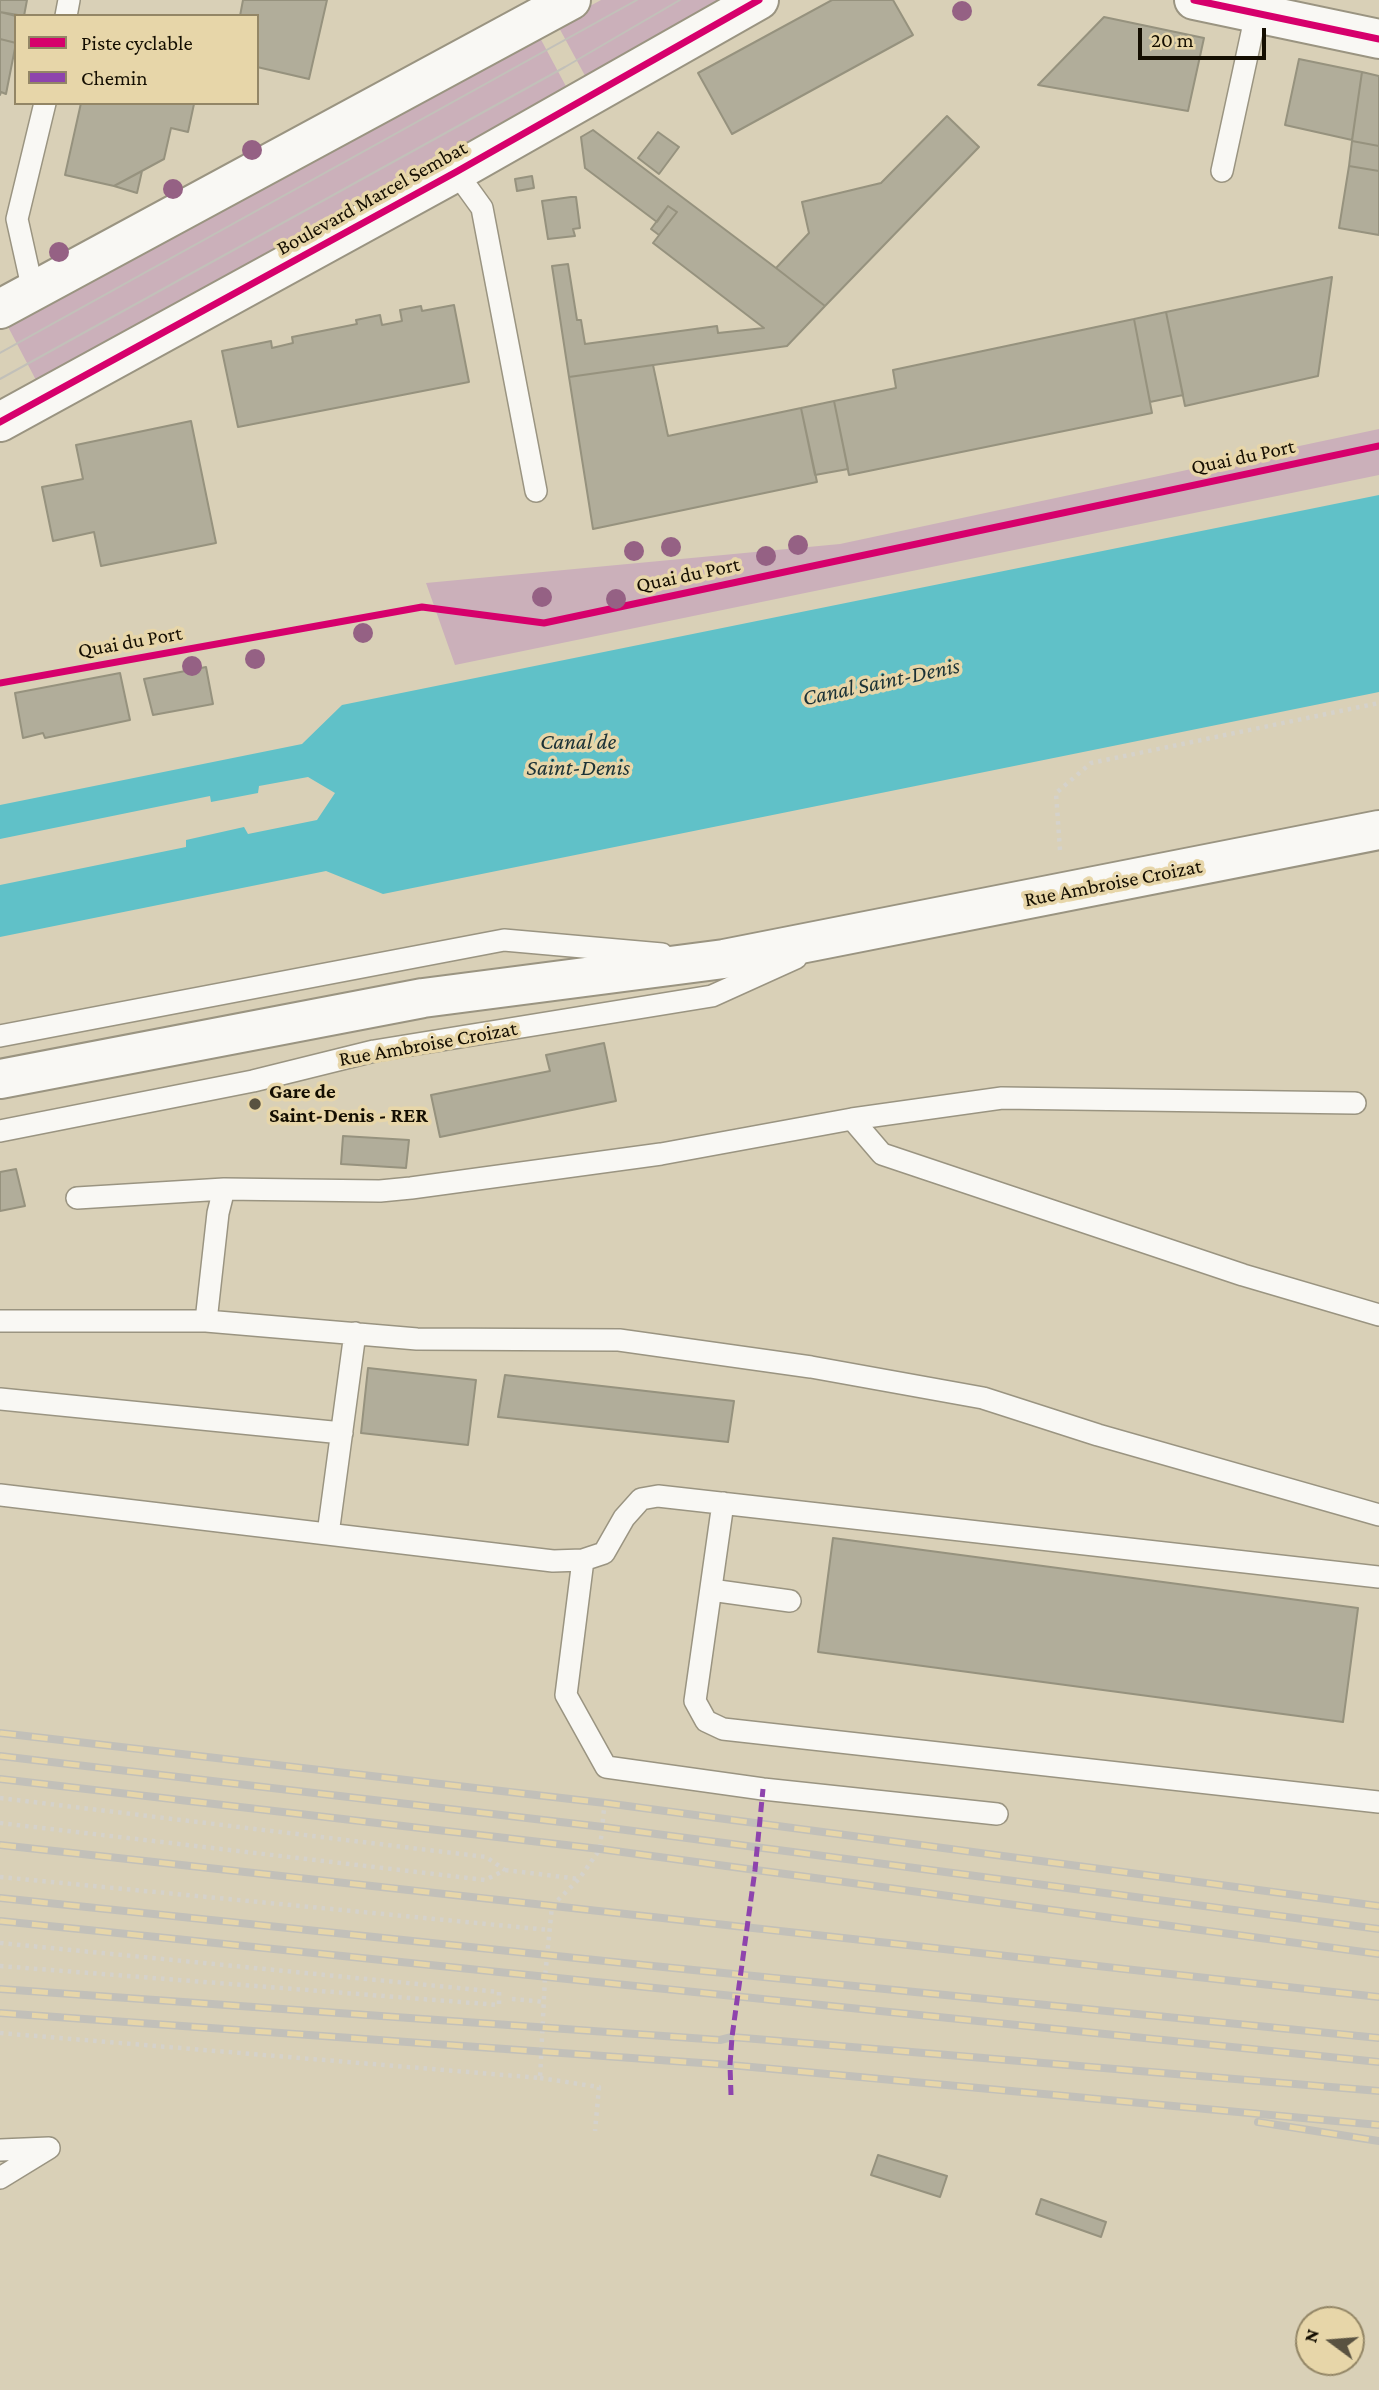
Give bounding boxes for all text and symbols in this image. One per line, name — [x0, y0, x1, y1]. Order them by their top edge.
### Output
legend — [14, 14, 259, 105]
scale bar — [1141, 14, 1269, 58]
text: 20 m — [1151, 28, 1194, 52]
text: Piste cyclable — [81, 31, 193, 55]
text: Chemin — [81, 66, 148, 90]
street label: Boulevard Marcel Sembat — [272, 135, 472, 261]
street label: Quai du Port — [1189, 434, 1297, 480]
street label: Quai du Port — [634, 552, 742, 598]
street label: Quai du Port — [76, 620, 184, 664]
water label: Canal Saint-Denis — [800, 652, 962, 712]
water label: Canal de Saint-Denis — [526, 728, 630, 782]
street label: Rue Ambroise Croizat — [1022, 853, 1204, 913]
street label: Rue Ambroise Croizat — [337, 1016, 519, 1072]
place label: Gare de Saint-Denis - RER — [269, 1079, 428, 1129]
marker: Gare de Saint-Denis - RER — [247, 1096, 263, 1112]
north arrow — [1295, 2306, 1365, 2376]
text: N — [1299, 2327, 1323, 2345]

